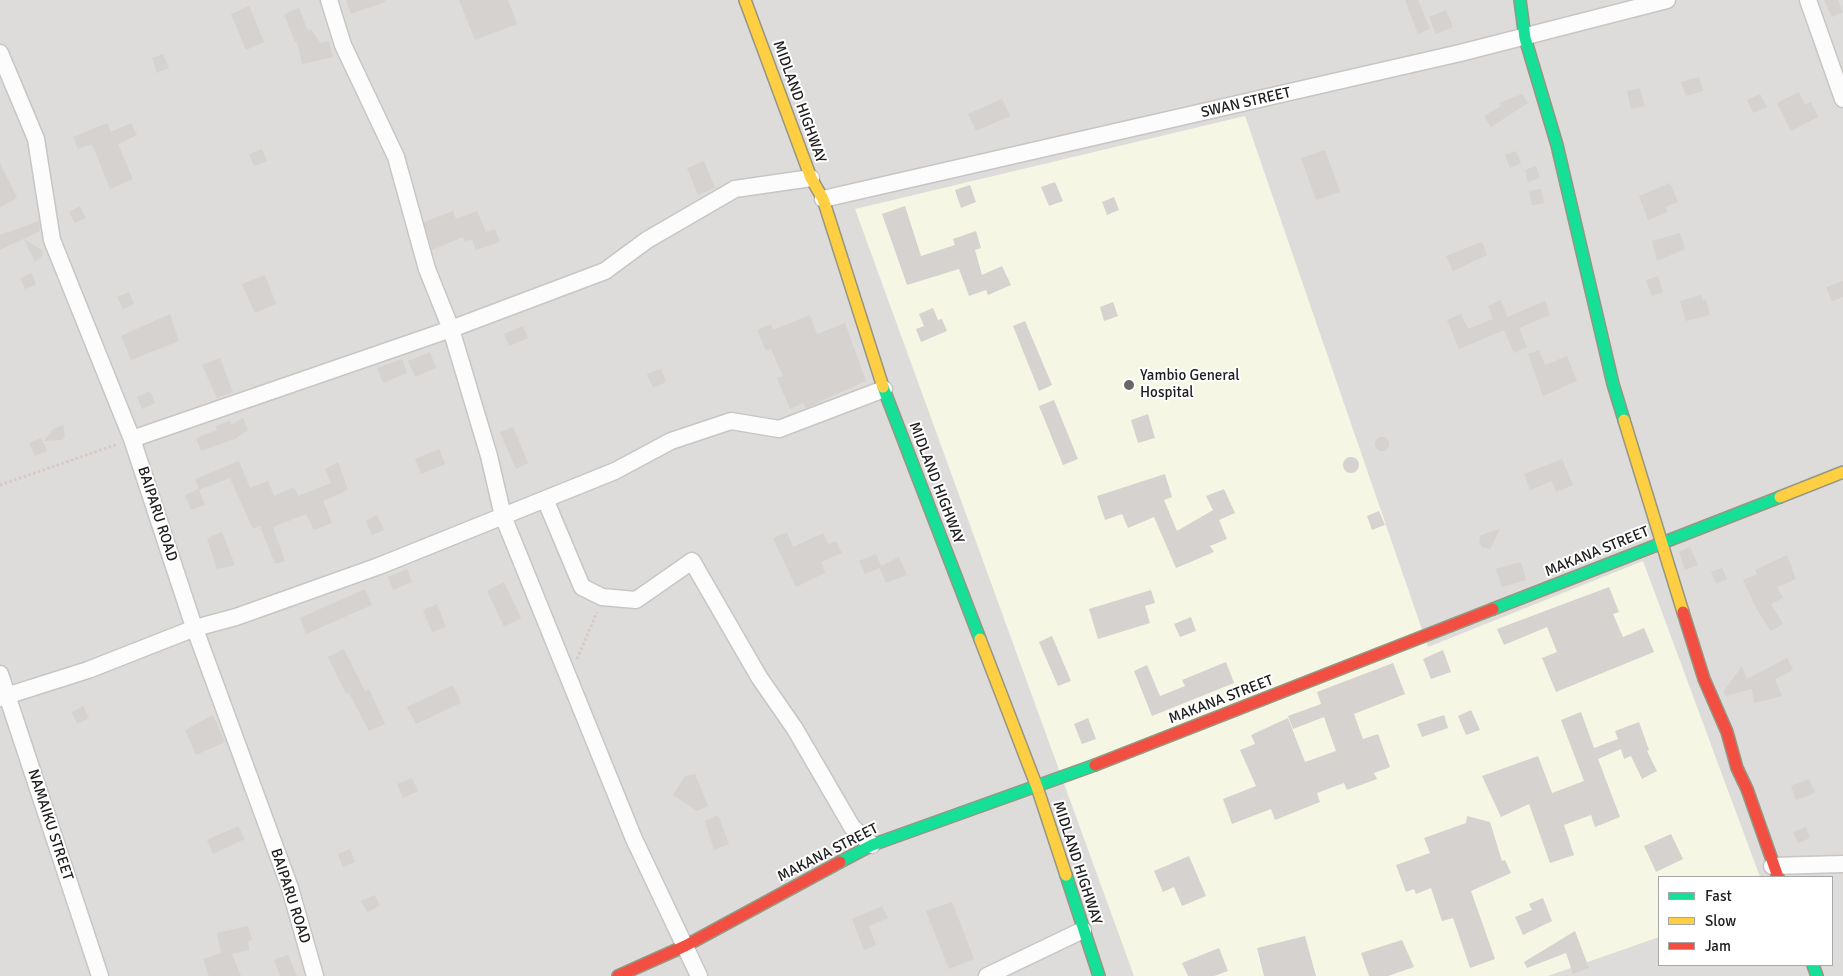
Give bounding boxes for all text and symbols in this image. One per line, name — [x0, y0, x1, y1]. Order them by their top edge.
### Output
street label: MIDLAND HIGHWAY — [769, 38, 829, 166]
street label: SWAN STREET — [1199, 84, 1293, 122]
place label: Yambio General Hospital — [1140, 367, 1240, 402]
marker: Yambio General Hospital — [1122, 378, 1136, 392]
street label: MIDLAND HIGHWAY — [905, 420, 967, 546]
street label: BAIPARU ROAD — [133, 464, 181, 564]
street label: MAKANA STREET — [1542, 523, 1652, 581]
street label: MAKANA STREET — [1166, 672, 1276, 728]
street label: NAMAIKU STREET — [24, 767, 76, 883]
street label: MIDLAND HIGHWAY — [1049, 799, 1105, 927]
street label: MAKANA STREET — [775, 820, 881, 886]
street label: BAIPARU ROAD — [266, 846, 314, 946]
legend — [1658, 876, 1833, 966]
text: Fast — [1705, 887, 1732, 905]
text: Slow — [1705, 912, 1736, 930]
text: Jam — [1705, 937, 1731, 955]

